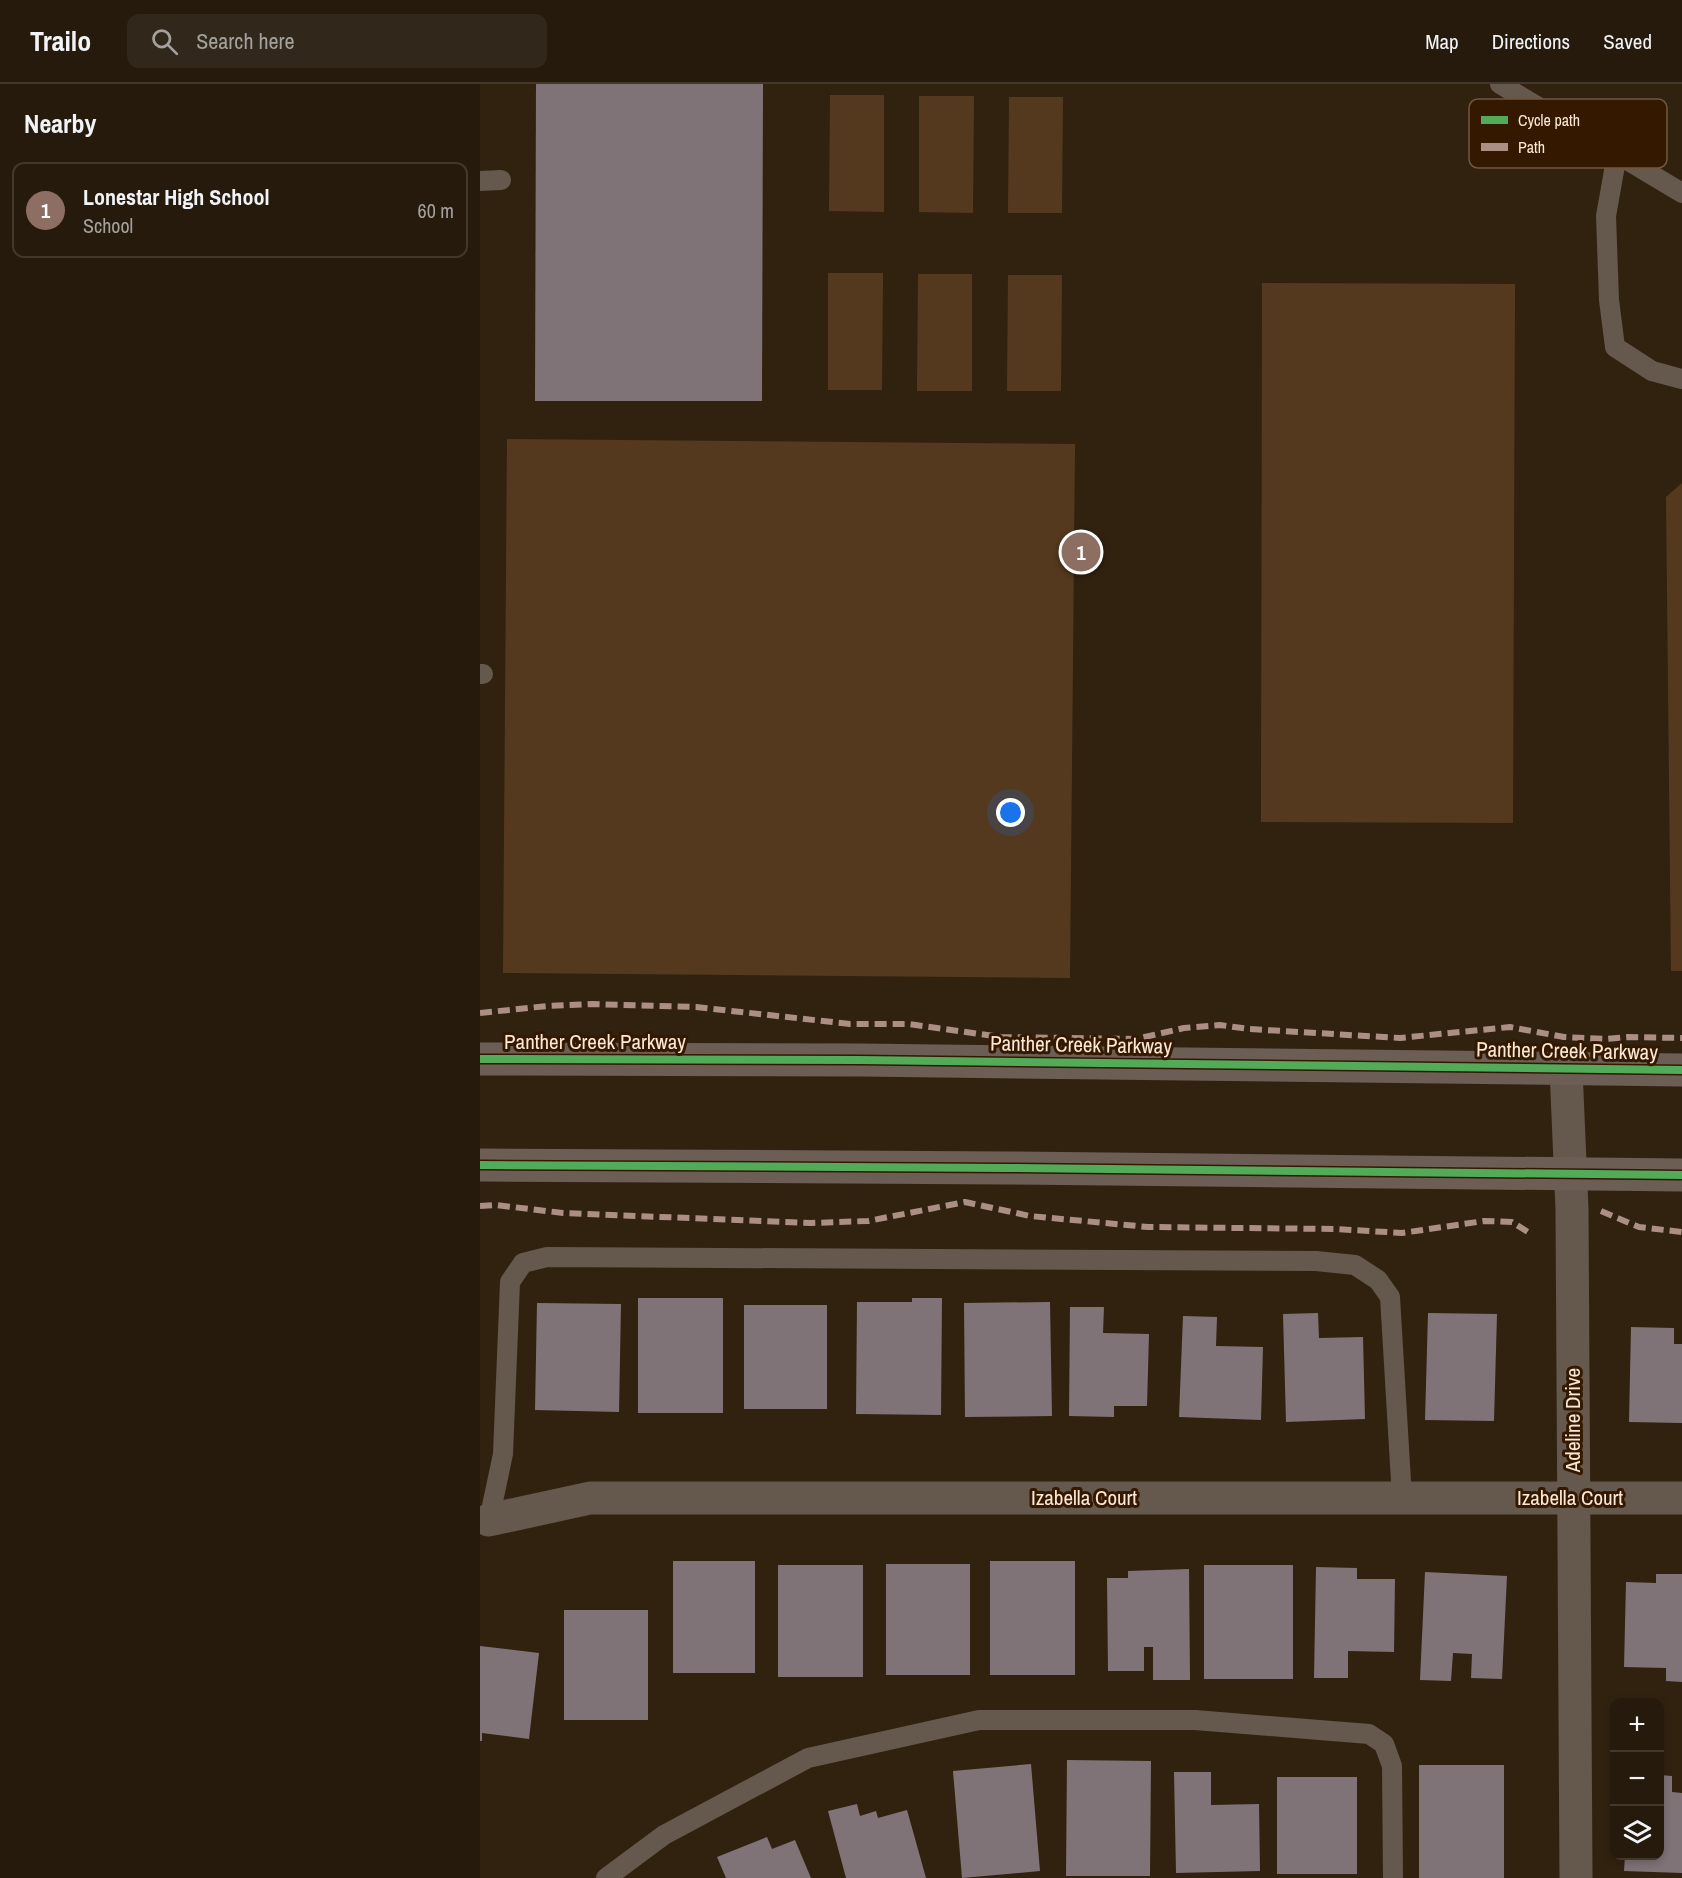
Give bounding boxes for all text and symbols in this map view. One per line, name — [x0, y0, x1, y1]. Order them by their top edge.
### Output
search box — [127, 14, 547, 68]
text: Trailo — [30, 22, 91, 60]
icon: search — [148, 25, 181, 58]
text: Search here — [196, 26, 295, 56]
text: Map — [1425, 27, 1459, 56]
text: Directions — [1492, 27, 1570, 56]
text: Saved — [1603, 27, 1652, 56]
legend — [1469, 99, 1667, 168]
text: Nearby — [24, 106, 96, 141]
text: Cycle path — [1518, 109, 1580, 131]
text: Path — [1518, 136, 1545, 158]
text: Lonestar High School — [83, 182, 269, 212]
text: 1 — [41, 197, 50, 224]
text: 60 m — [418, 197, 454, 224]
text: School — [83, 212, 133, 239]
pin: 1 — [1062, 530, 1100, 574]
your location — [996, 798, 1025, 827]
street label: Panther Creek Parkway — [504, 1027, 686, 1056]
street label: Panther Creek Parkway — [990, 1028, 1173, 1061]
street label: Panther Creek Parkway — [1476, 1034, 1659, 1067]
street label: Adeline Drive — [1558, 1368, 1587, 1473]
street label: Izabella Court — [1031, 1483, 1137, 1512]
street label: Izabella Court — [1517, 1483, 1623, 1512]
map controls — [1610, 1698, 1664, 1860]
button: + — [1610, 1698, 1664, 1752]
button: − — [1610, 1752, 1664, 1806]
button: layers — [1610, 1806, 1664, 1860]

